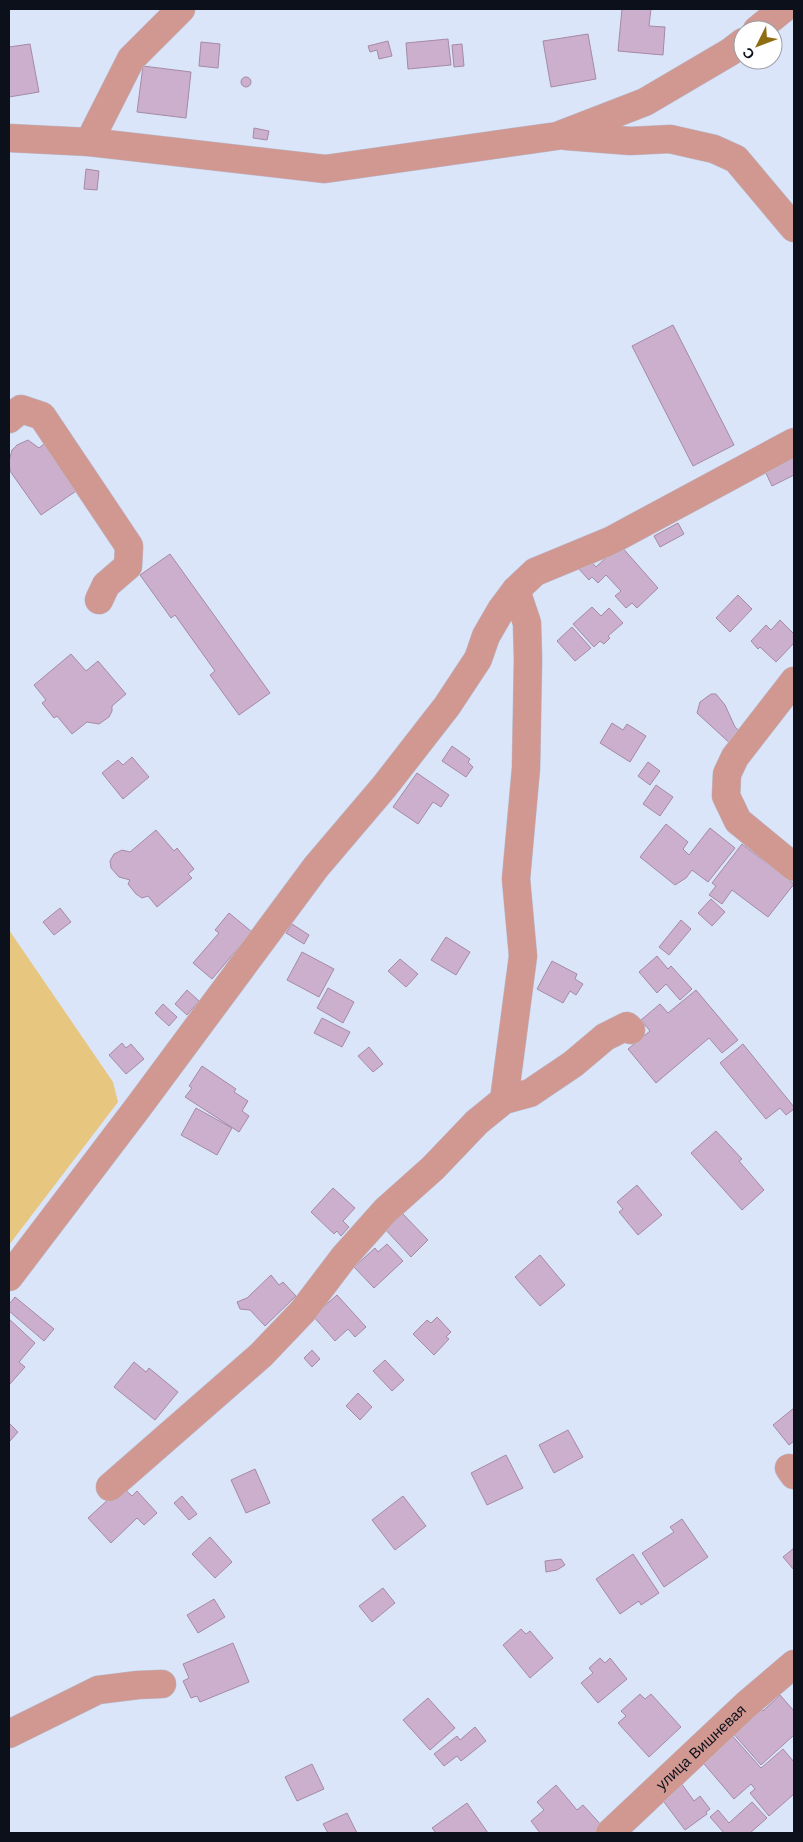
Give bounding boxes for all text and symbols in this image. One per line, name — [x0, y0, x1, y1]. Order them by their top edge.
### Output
north arrow — [733, 20, 783, 70]
text: С — [739, 45, 758, 63]
street label: улица Вишневая — [652, 1701, 749, 1793]

